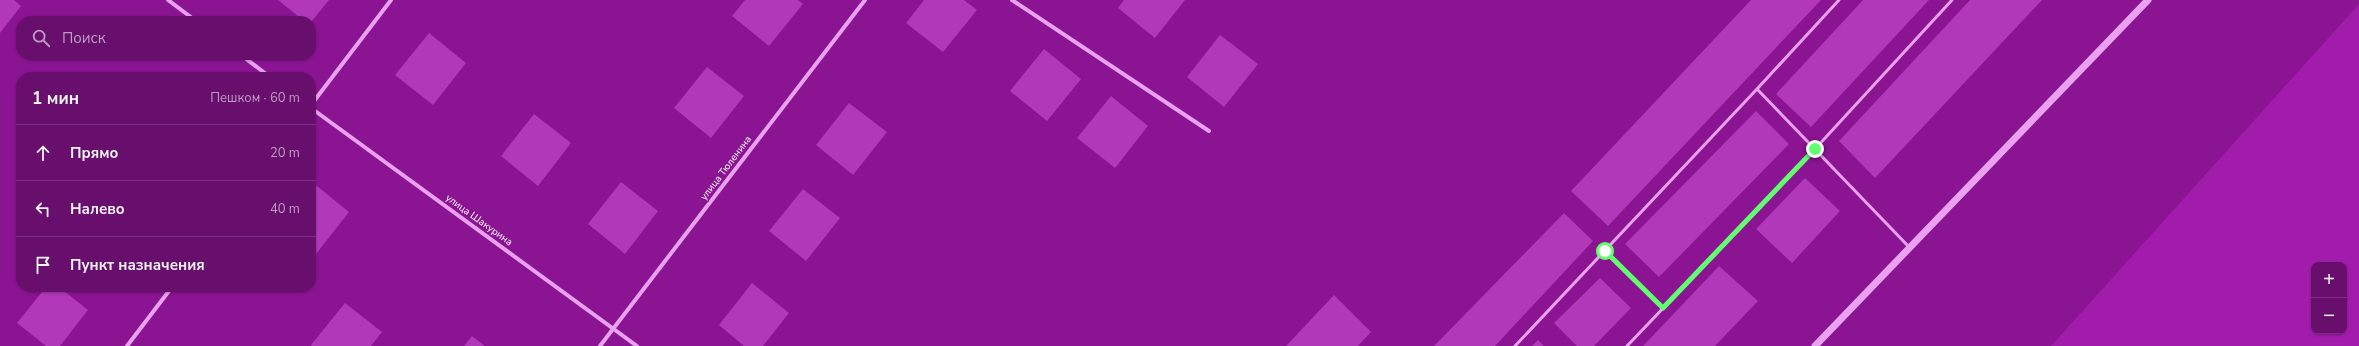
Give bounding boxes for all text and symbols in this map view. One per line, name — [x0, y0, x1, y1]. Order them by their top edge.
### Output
search box — [16, 16, 316, 60]
icon: search — [30, 27, 52, 49]
text: Поиск — [62, 28, 106, 48]
text: 1 мин — [32, 87, 79, 110]
text: Пешком · 60 m — [210, 89, 300, 107]
street label: улица Тюленина — [697, 133, 755, 203]
route end — [1806, 140, 1824, 158]
icon: ahead — [32, 142, 54, 164]
text: Прямо — [70, 143, 118, 163]
text: 20 m — [270, 144, 300, 162]
street label: улица Шакурина — [443, 191, 515, 249]
icon: left — [32, 198, 54, 220]
text: Налево — [70, 199, 125, 219]
text: 40 m — [270, 200, 300, 218]
route start — [1596, 242, 1614, 260]
icon: arrive — [32, 254, 54, 276]
text: Пункт назначения — [70, 255, 205, 275]
map controls — [2311, 262, 2347, 334]
button: + — [2311, 262, 2347, 298]
button: − — [2311, 298, 2347, 334]

